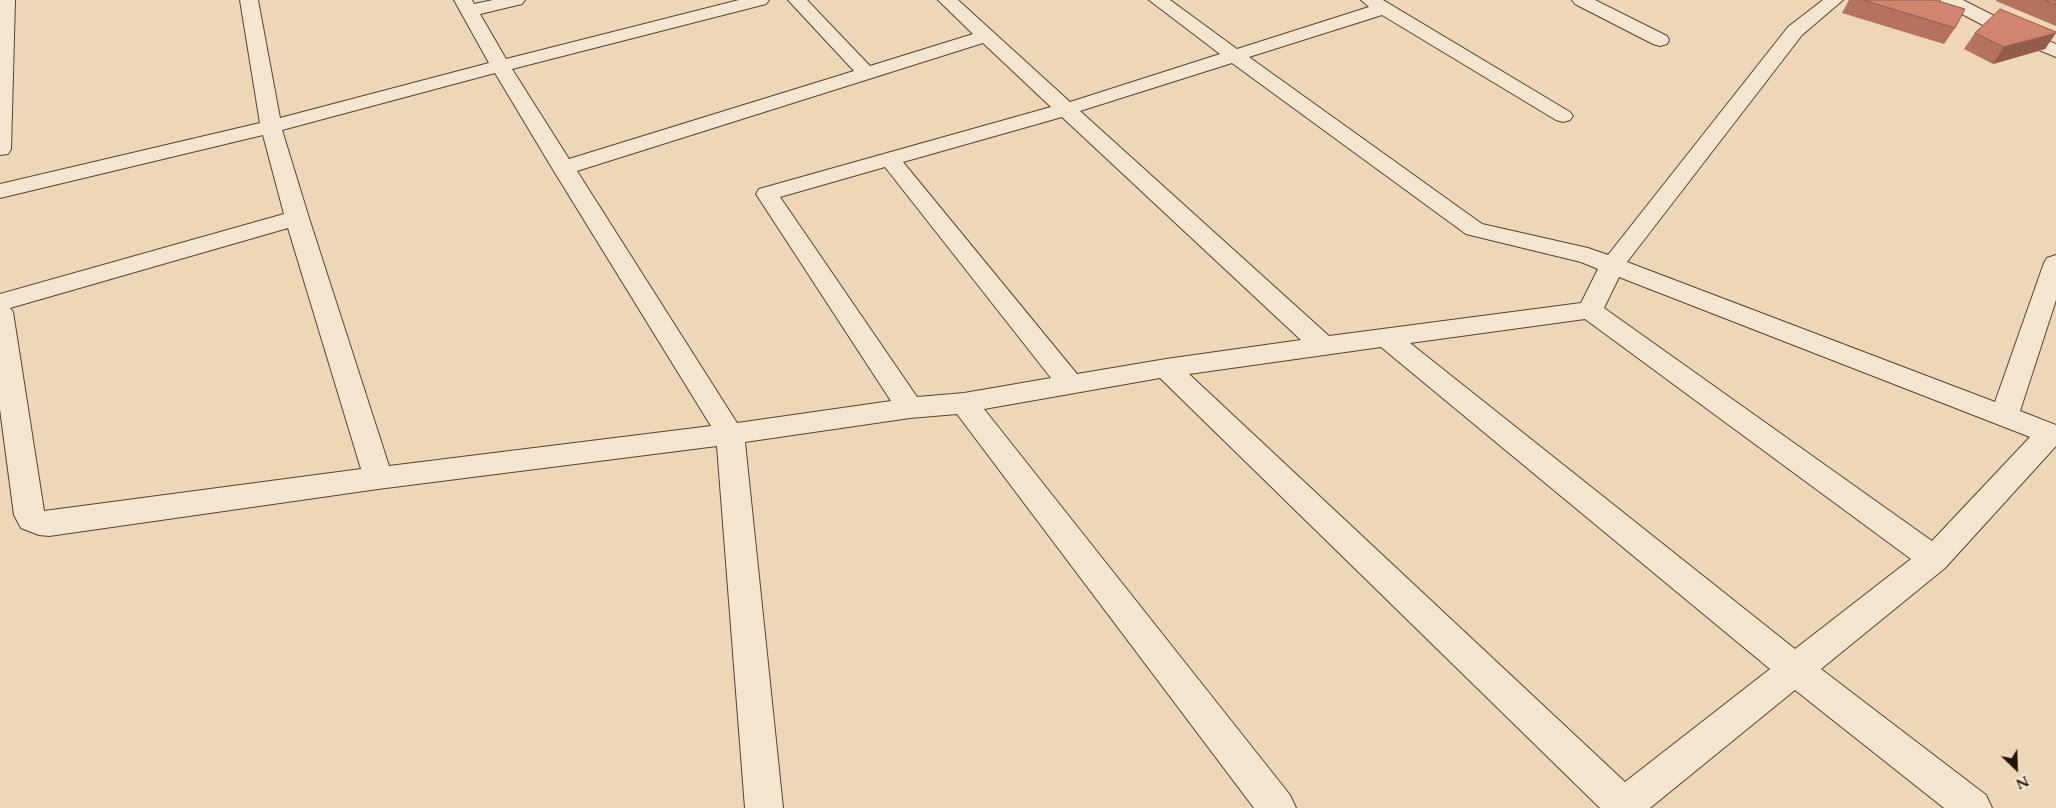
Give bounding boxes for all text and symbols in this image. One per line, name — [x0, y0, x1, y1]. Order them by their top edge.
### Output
north arrow — [1991, 743, 2041, 793]
text: N — [2013, 771, 2032, 793]

